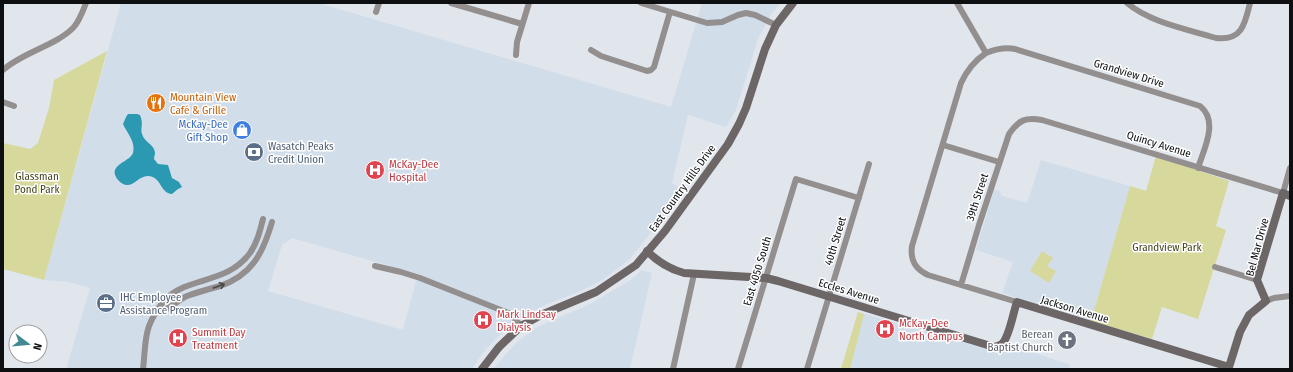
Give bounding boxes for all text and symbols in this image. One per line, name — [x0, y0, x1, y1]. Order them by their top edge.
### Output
street label: Grandview Drive — [1092, 57, 1166, 90]
place label: Mountain View Café & Grille — [170, 91, 236, 117]
restaurant icon: Mountain View Café & Grille — [145, 92, 167, 114]
place label: McKay-Dee Gift Shop — [178, 118, 228, 144]
shop icon: McKay-Dee Gift Shop — [231, 119, 253, 141]
street label: Quincy Avenue — [1125, 129, 1193, 160]
place label: Wasatch Peaks Credit Union — [268, 140, 334, 166]
bank icon: Wasatch Peaks Credit Union — [243, 141, 265, 163]
street label: East Country Hills Drive — [646, 142, 718, 234]
place label: McKay-Dee Hospital — [389, 158, 439, 184]
hospital icon: McKay-Dee Hospital — [364, 159, 386, 181]
park label: Glassman Pond Park — [14, 170, 60, 196]
street label: 39th Street — [964, 171, 991, 223]
street label: 40th Street — [822, 215, 849, 267]
street label: Bel Mar Drive — [1243, 217, 1272, 278]
street label: East 4050 South — [741, 235, 774, 307]
park label: Grandview Park — [1132, 241, 1203, 254]
street label: Eccles Avenue — [817, 276, 881, 307]
one-way arrow — [212, 282, 225, 289]
place label: IHC Employee Assistance Program — [120, 291, 207, 317]
office icon: IHC Employee Assistance Program — [95, 292, 117, 314]
street label: Jackson Avenue — [1039, 293, 1110, 326]
place label: Mark Lindsay Dialysis — [497, 308, 556, 334]
hospital icon: Mark Lindsay Dialysis — [472, 309, 494, 331]
place label: McKay-Dee North Campus — [899, 317, 963, 343]
hospital icon: McKay-Dee North Campus — [874, 318, 896, 340]
north arrow — [8, 324, 48, 364]
place label: Summit Day Treatment — [192, 326, 246, 352]
hospital icon: Summit Day Treatment — [167, 327, 189, 349]
place label: Berean Baptist Church — [987, 328, 1053, 354]
church icon: Berean Baptist Church — [1056, 329, 1078, 351]
text: N — [30, 342, 44, 352]

